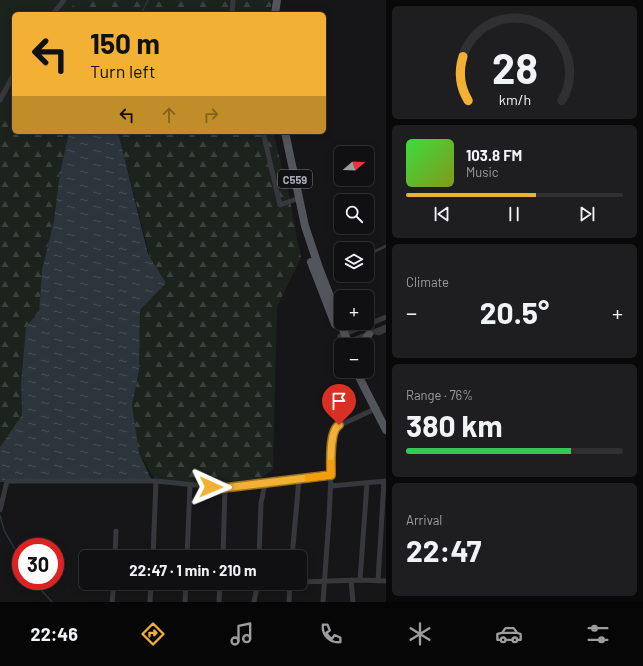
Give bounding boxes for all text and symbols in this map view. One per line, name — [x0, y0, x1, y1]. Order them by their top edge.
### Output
text: 150 m — [90, 26, 160, 60]
icon: left — [24, 28, 76, 80]
text: 28 — [492, 41, 537, 91]
text: Turn left — [90, 60, 156, 82]
text: km/h — [498, 90, 531, 107]
icon: left — [116, 104, 138, 126]
icon: ahead — [158, 104, 180, 126]
icon: right — [200, 104, 222, 126]
north arrow — [334, 146, 374, 186]
map controls — [334, 146, 374, 378]
text: 103.8 FM — [466, 146, 522, 164]
text: Music — [466, 164, 499, 180]
road number: C559 — [278, 170, 312, 188]
button: search — [334, 194, 374, 234]
icon: previous — [431, 203, 453, 225]
icon: pause — [503, 203, 525, 225]
icon: next — [576, 203, 598, 225]
button: layers — [334, 242, 374, 282]
text: Climate — [406, 274, 449, 290]
button: + — [334, 290, 374, 330]
text: 20.5° — [480, 294, 549, 330]
text: − — [406, 299, 417, 325]
text: + — [612, 299, 623, 325]
button: − — [334, 338, 374, 378]
pin — [322, 384, 356, 425]
text: Range · 76% — [406, 387, 473, 403]
icon: arrive — [328, 390, 350, 412]
text: 380 km — [406, 407, 503, 443]
position arrow — [190, 466, 232, 508]
text: Arrival — [406, 512, 442, 528]
text: 22:47 — [406, 532, 481, 568]
speed limit sign: 30 — [12, 538, 64, 590]
text: 22:47 · 1 min · 210 m — [129, 561, 257, 579]
icon: directions — [139, 620, 167, 648]
icon: music — [228, 620, 256, 648]
icon: phone — [317, 620, 345, 648]
icon: climate — [406, 620, 434, 648]
icon: car — [495, 620, 523, 648]
icon: filters — [584, 620, 612, 648]
text: 22:46 — [31, 623, 78, 645]

